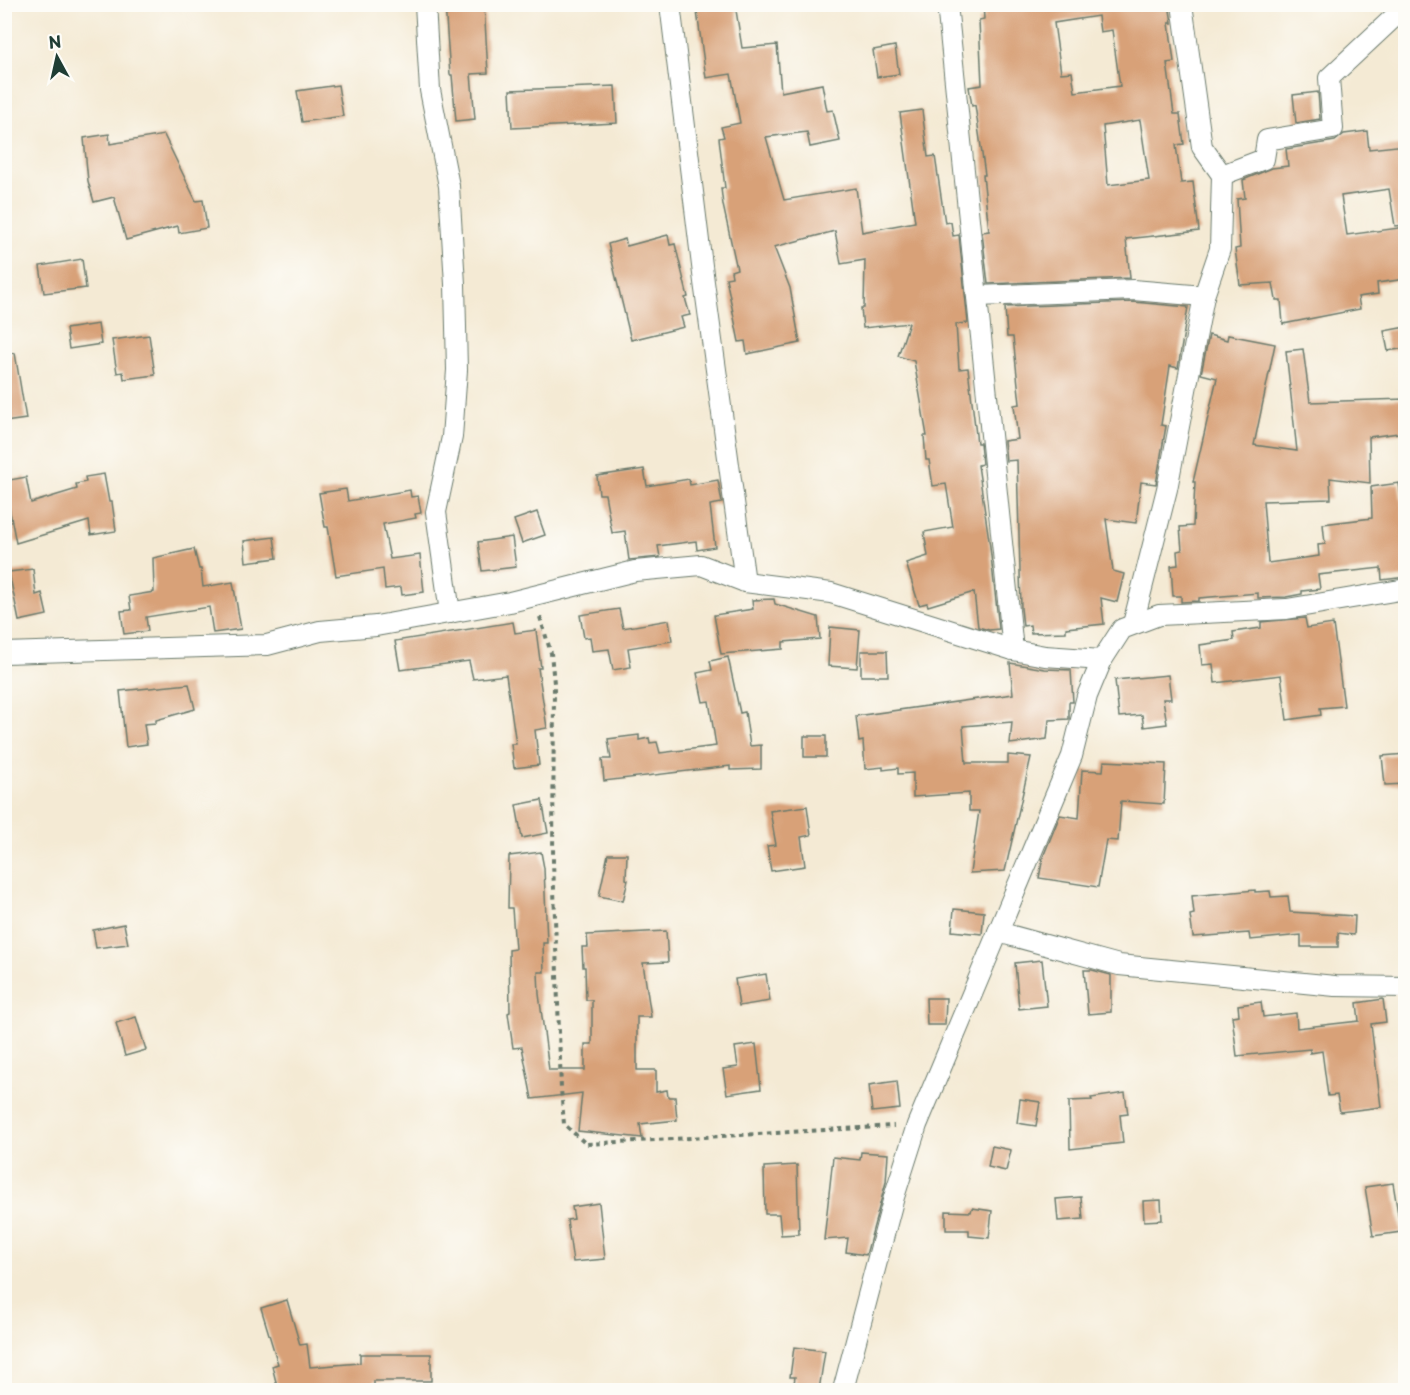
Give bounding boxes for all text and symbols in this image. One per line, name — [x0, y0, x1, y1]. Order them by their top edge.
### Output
north arrow — [27, 27, 87, 87]
text: N — [47, 28, 63, 54]

